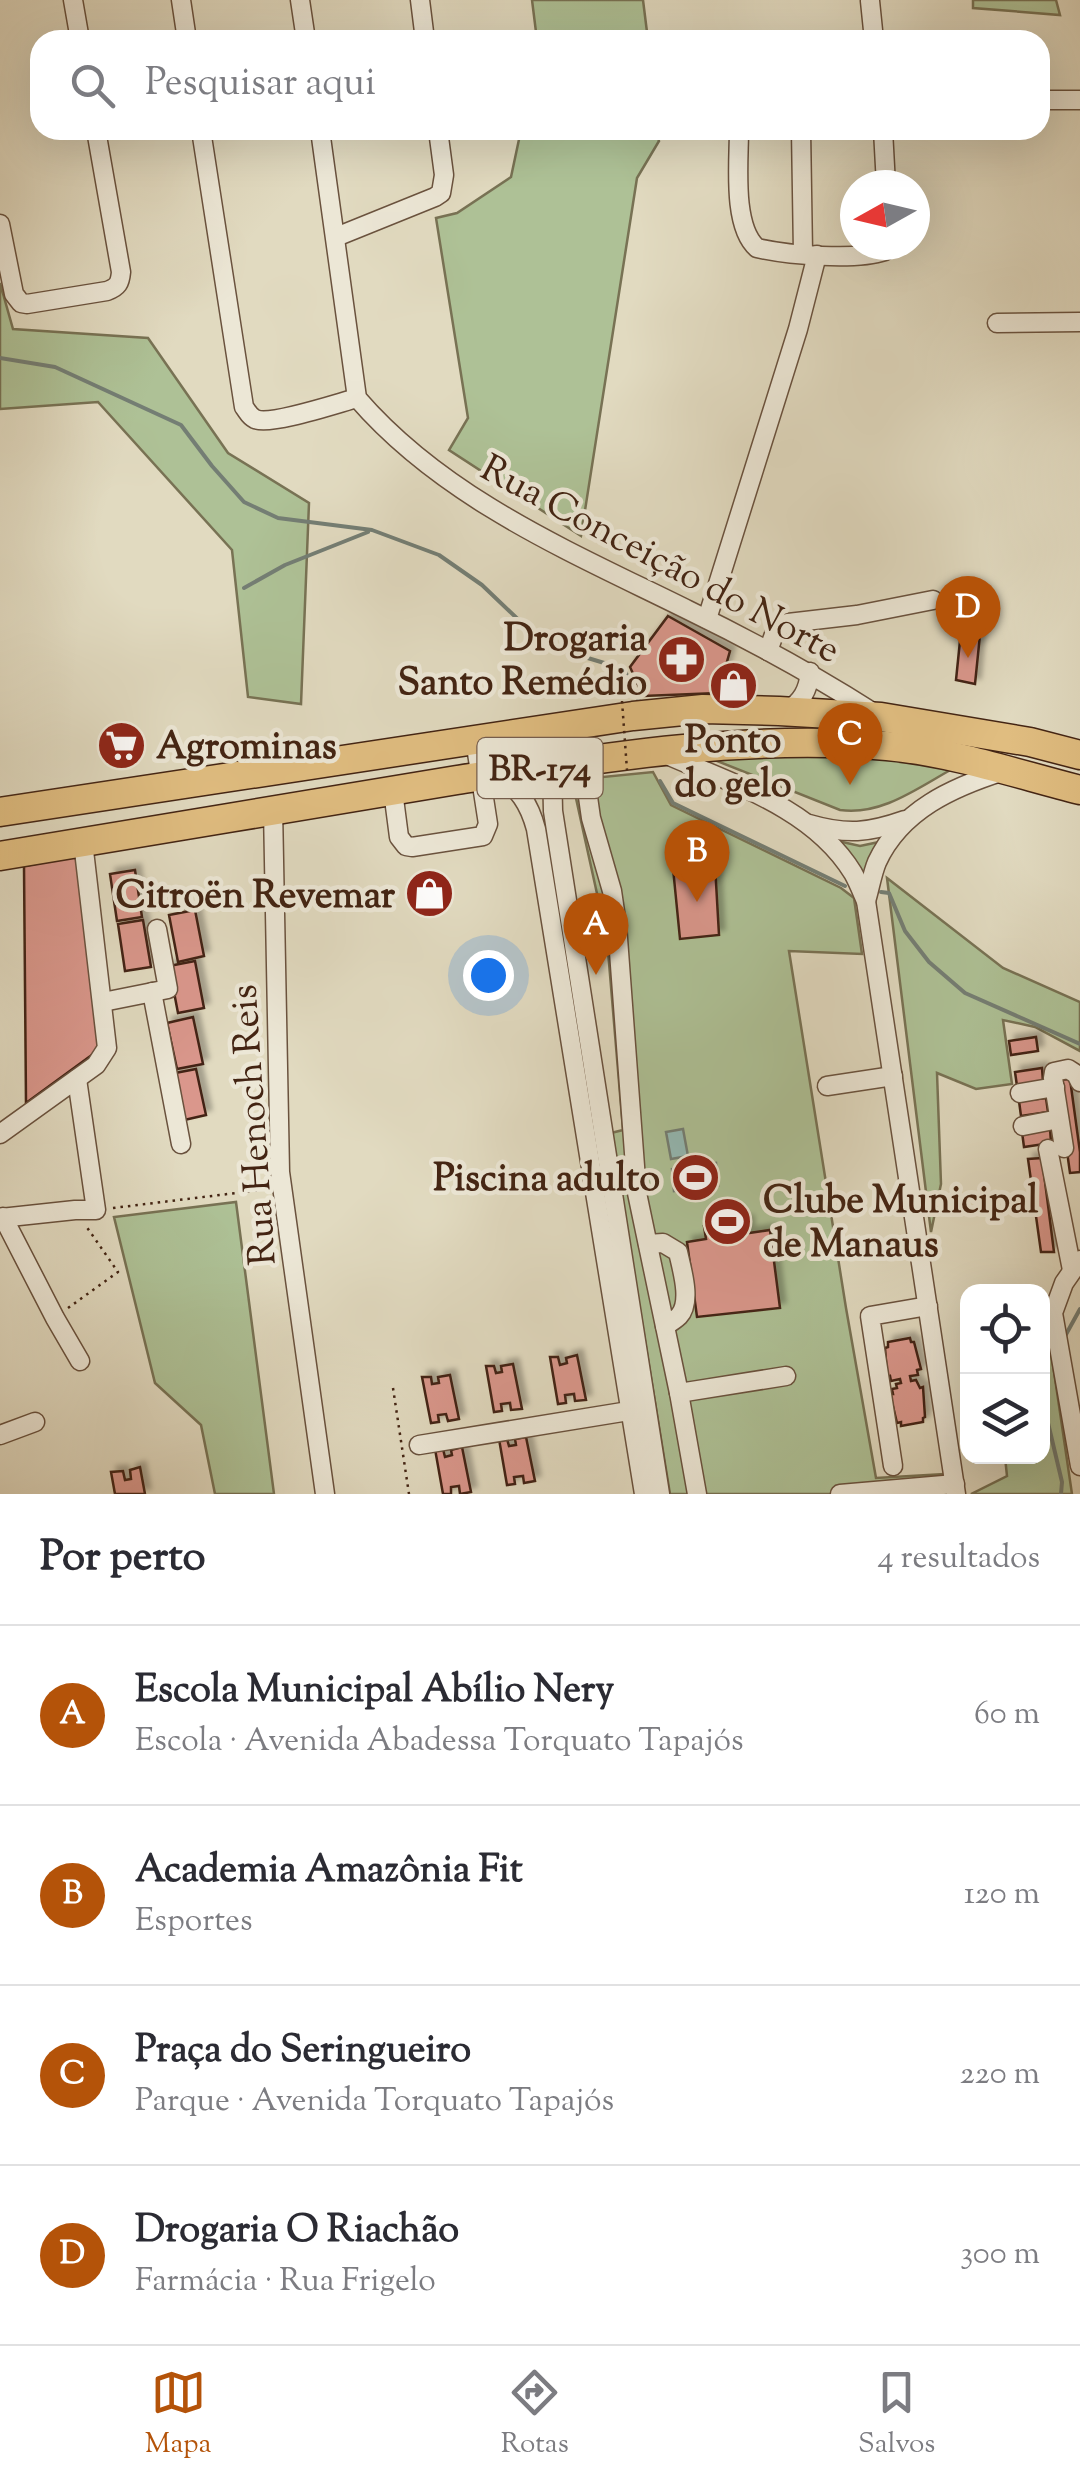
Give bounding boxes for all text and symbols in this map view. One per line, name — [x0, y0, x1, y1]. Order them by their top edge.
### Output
search box — [30, 30, 1050, 140]
icon: search — [65, 58, 120, 113]
text: Pesquisar aqui — [145, 58, 376, 112]
north arrow — [840, 170, 930, 260]
street label: Rua Conceição do Norte — [470, 444, 848, 679]
pin: D — [936, 576, 1000, 658]
place label: Drogaria Santo Remédio — [397, 614, 647, 712]
pharmacy icon: Drogaria Santo Remédio — [656, 633, 708, 685]
shop icon: Ponto do gelo — [707, 659, 759, 711]
pin: C — [818, 702, 882, 785]
place label: Ponto do gelo — [675, 716, 791, 814]
supermarket icon: Agrominas — [95, 719, 147, 771]
place label: Agrominas — [156, 722, 337, 776]
road number: BR-174 — [478, 738, 602, 798]
pin: B — [664, 820, 730, 902]
shop icon: Citroën Revemar — [404, 868, 456, 920]
place label: Citroën Revemar — [116, 871, 396, 925]
pin: A — [564, 892, 628, 975]
your location — [463, 950, 514, 1001]
street label: Rua Henoch Reis — [219, 983, 293, 1267]
sports icon: Piscina adulto — [669, 1151, 721, 1203]
place label: Piscina adulto — [433, 1154, 660, 1208]
place label: Clube Municipal de Manaus — [763, 1176, 1039, 1274]
sports icon: Clube Municipal de Manaus — [702, 1195, 754, 1247]
map controls — [960, 1284, 1050, 1464]
button: locate — [960, 1284, 1050, 1374]
button: layers — [960, 1374, 1050, 1464]
text: Por perto — [40, 1529, 206, 1589]
text: 4 resultados — [877, 1536, 1040, 1582]
text: Escola Municipal Abílio Nery — [135, 1665, 614, 1719]
text: A — [60, 1692, 85, 1738]
text: 60 m — [974, 1692, 1040, 1738]
text: Escola · Avenida Abadessa Torquato Tapajós — [135, 1719, 744, 1765]
text: Academia Amazônia Fit — [135, 1845, 523, 1899]
text: B — [62, 1872, 83, 1918]
text: 120 m — [964, 1872, 1040, 1918]
text: Esportes — [135, 1899, 253, 1945]
text: Praça do Seringueiro — [135, 2025, 471, 2079]
text: C — [60, 2052, 85, 2098]
text: 220 m — [960, 2052, 1040, 2098]
text: Parque · Avenida Torquato Tapajós — [135, 2079, 614, 2125]
text: Drogaria O Riachão — [135, 2205, 459, 2259]
text: D — [60, 2232, 85, 2278]
text: 300 m — [960, 2232, 1040, 2278]
text: Farmácia · Rua Frigelo — [135, 2259, 436, 2305]
tab: Mapa — [145, 2365, 211, 2465]
tab: Rotas — [501, 2365, 569, 2465]
tab: Salvos — [858, 2365, 935, 2465]

